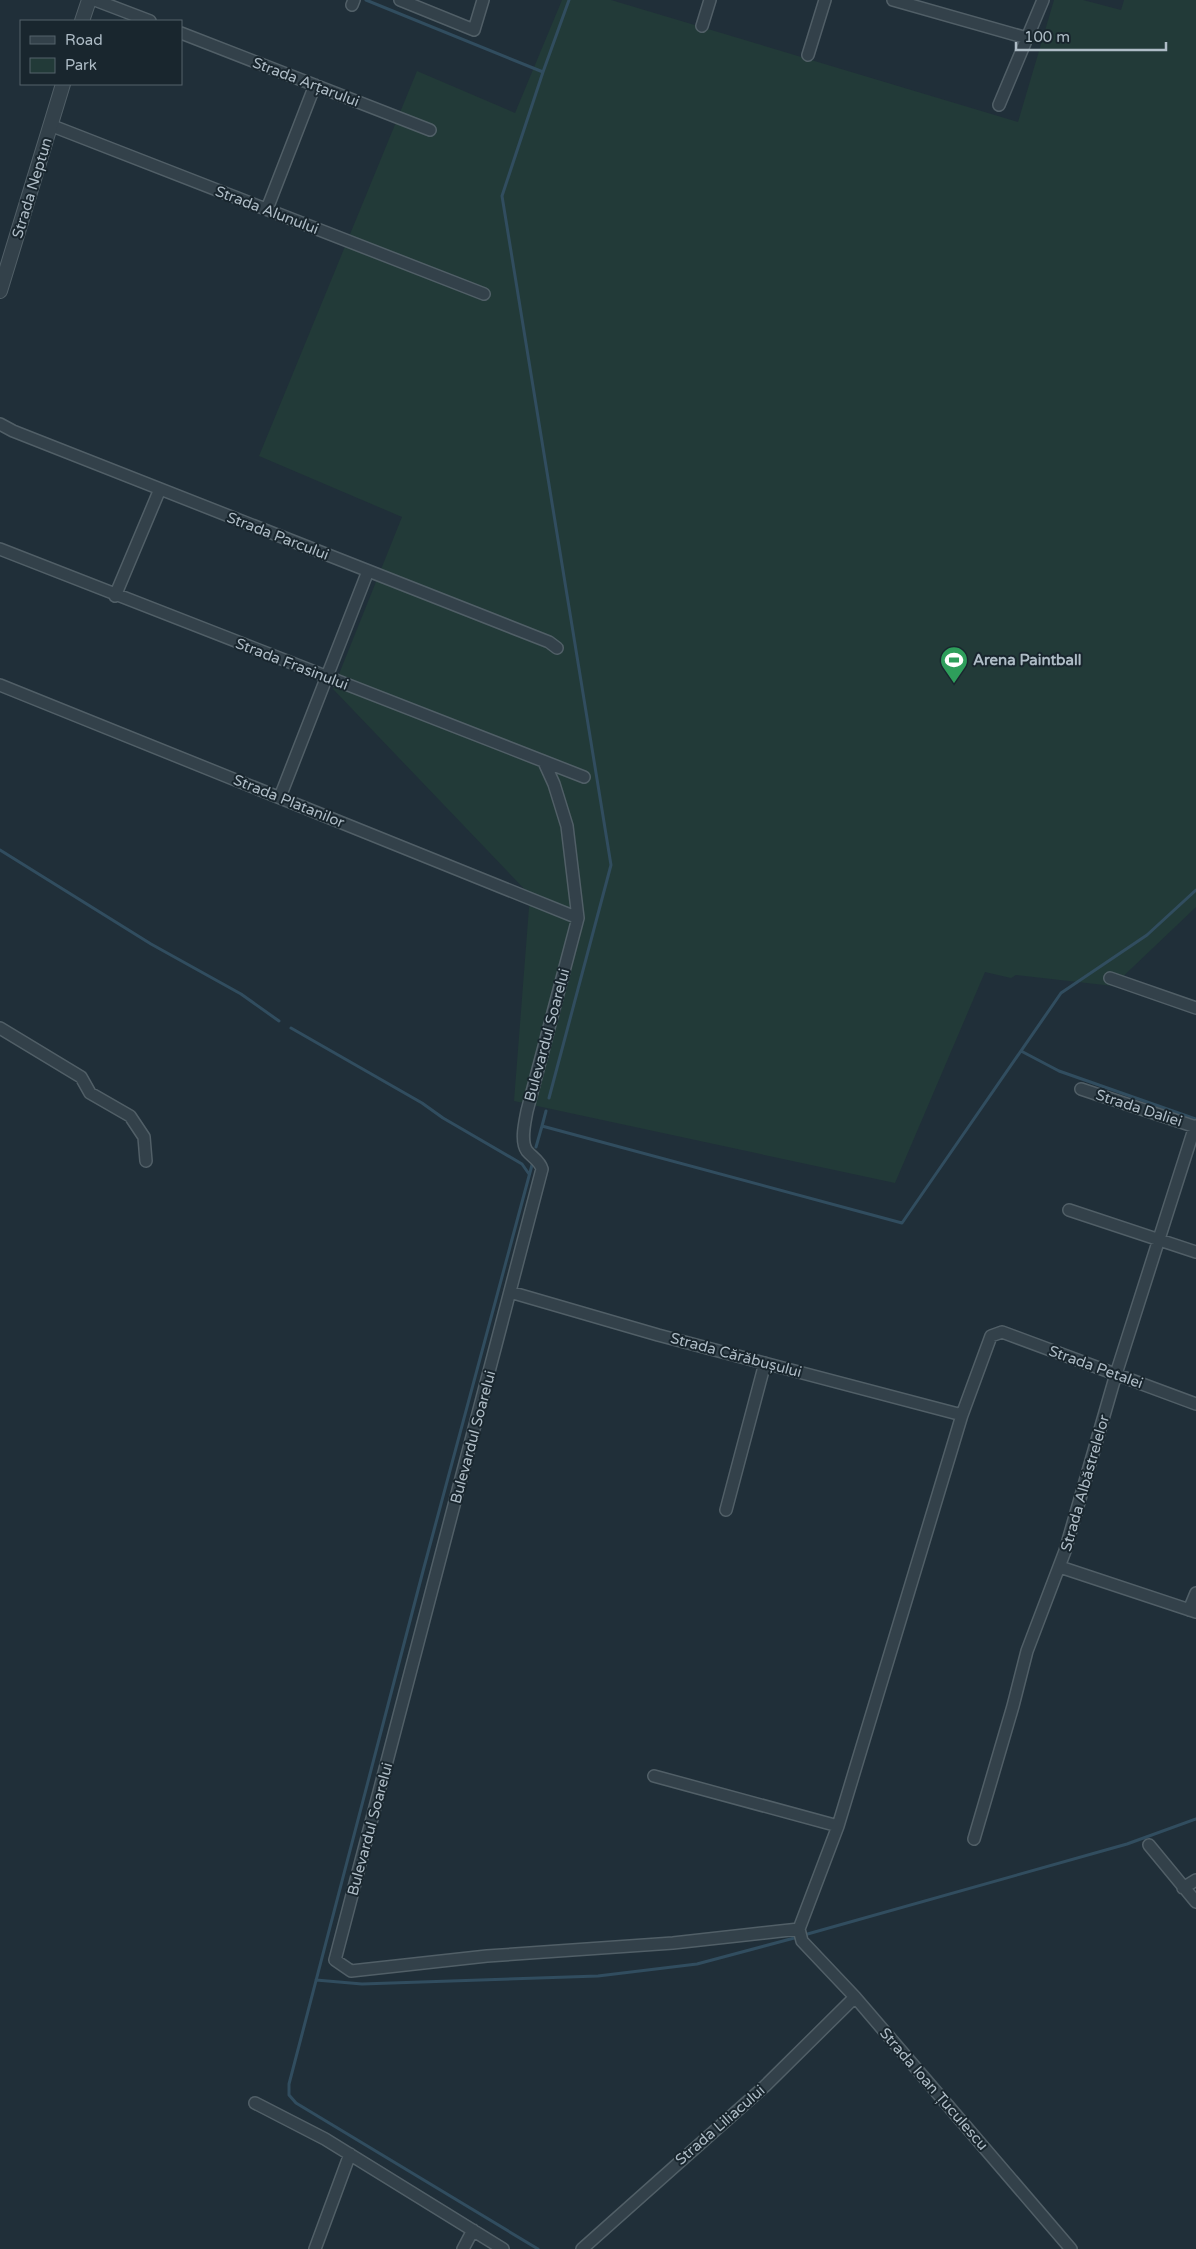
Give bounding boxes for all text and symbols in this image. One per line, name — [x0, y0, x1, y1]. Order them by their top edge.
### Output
legend — [20, 20, 182, 85]
scale bar — [1016, 20, 1166, 52]
text: 100 m — [1024, 28, 1070, 46]
text: Road — [65, 31, 103, 49]
street label: Strada Arțarului — [250, 53, 362, 111]
text: Park — [65, 56, 97, 74]
street label: Strada Neptun — [8, 135, 56, 241]
street label: Strada Alunului — [213, 182, 321, 238]
street label: Strada Parcului — [224, 508, 332, 564]
street label: Strada Frasinului — [233, 634, 351, 694]
sports icon: Arena Paintball — [939, 645, 969, 684]
place label: Arena Paintball — [973, 651, 1081, 669]
street label: Strada Platanilor — [231, 771, 347, 832]
street label: Bulevardul Soarelui — [521, 966, 573, 1104]
street label: Strada Daliei — [1093, 1086, 1185, 1130]
street label: Strada Cărăbușului — [668, 1329, 804, 1381]
street label: Strada Petalei — [1046, 1342, 1146, 1392]
street label: Bulevardul Soarelui — [447, 1368, 499, 1506]
street label: Strada Albăstrelelor — [1057, 1412, 1113, 1553]
street label: Bulevardul Soarelui — [344, 1760, 396, 1898]
street label: Strada Ioan Țuculescu — [876, 2024, 992, 2154]
street label: Strada Liliacului — [672, 2081, 768, 2169]

